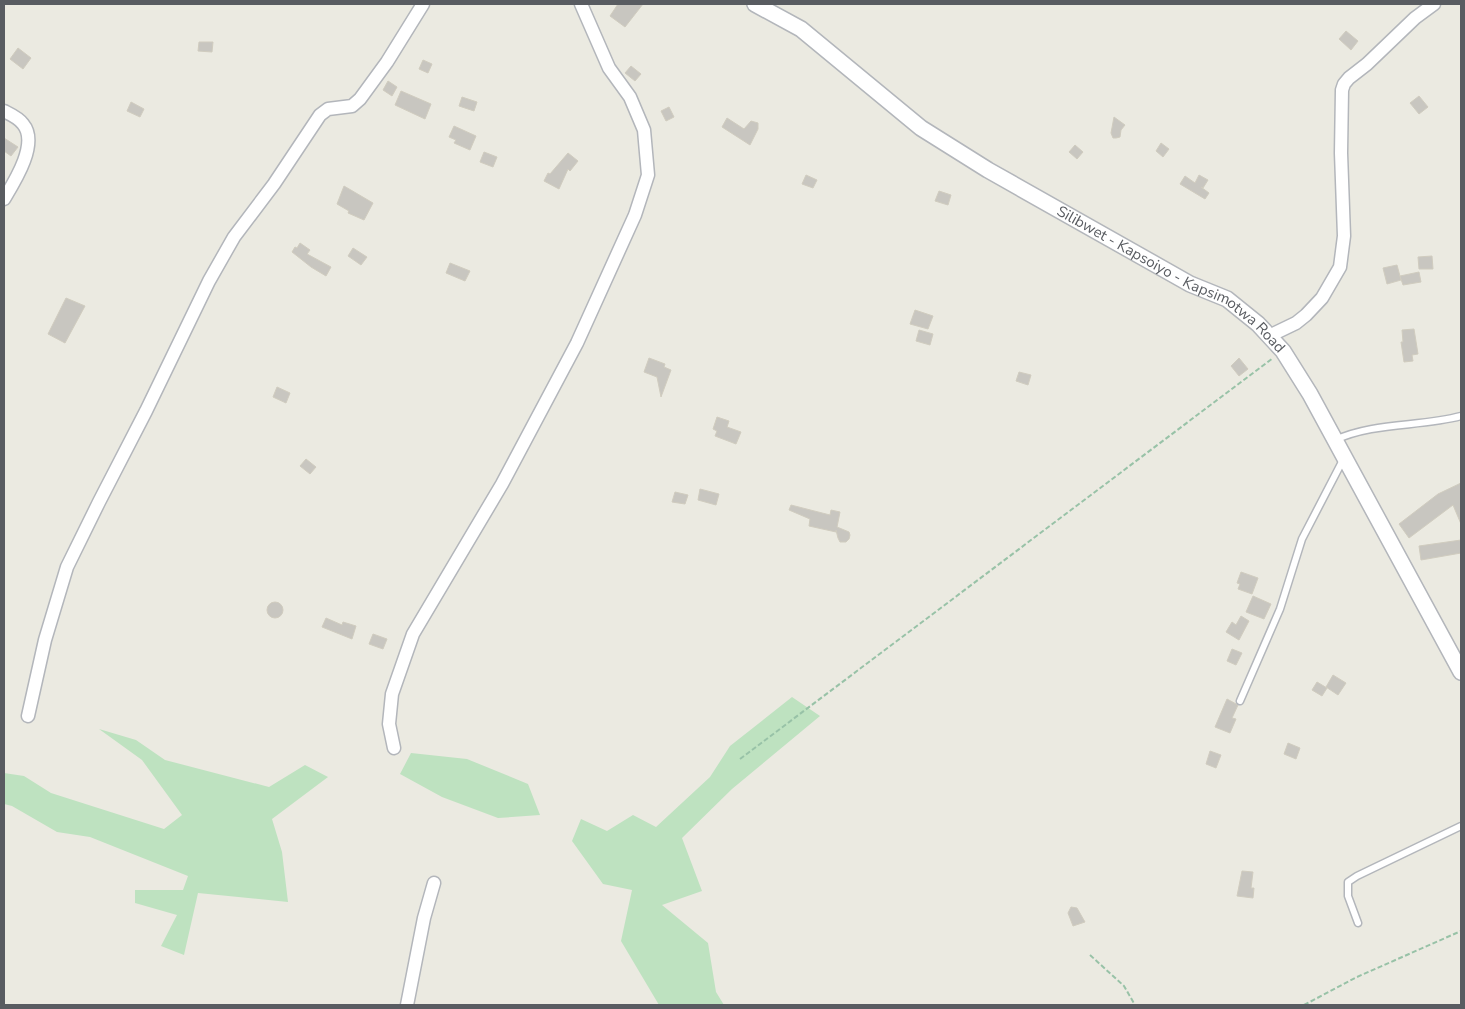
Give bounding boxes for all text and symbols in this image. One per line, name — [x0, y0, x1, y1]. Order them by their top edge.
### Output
street label: Silibwet - Kapsoiyo - Kapsimotwa Road — [1053, 201, 1290, 357]

